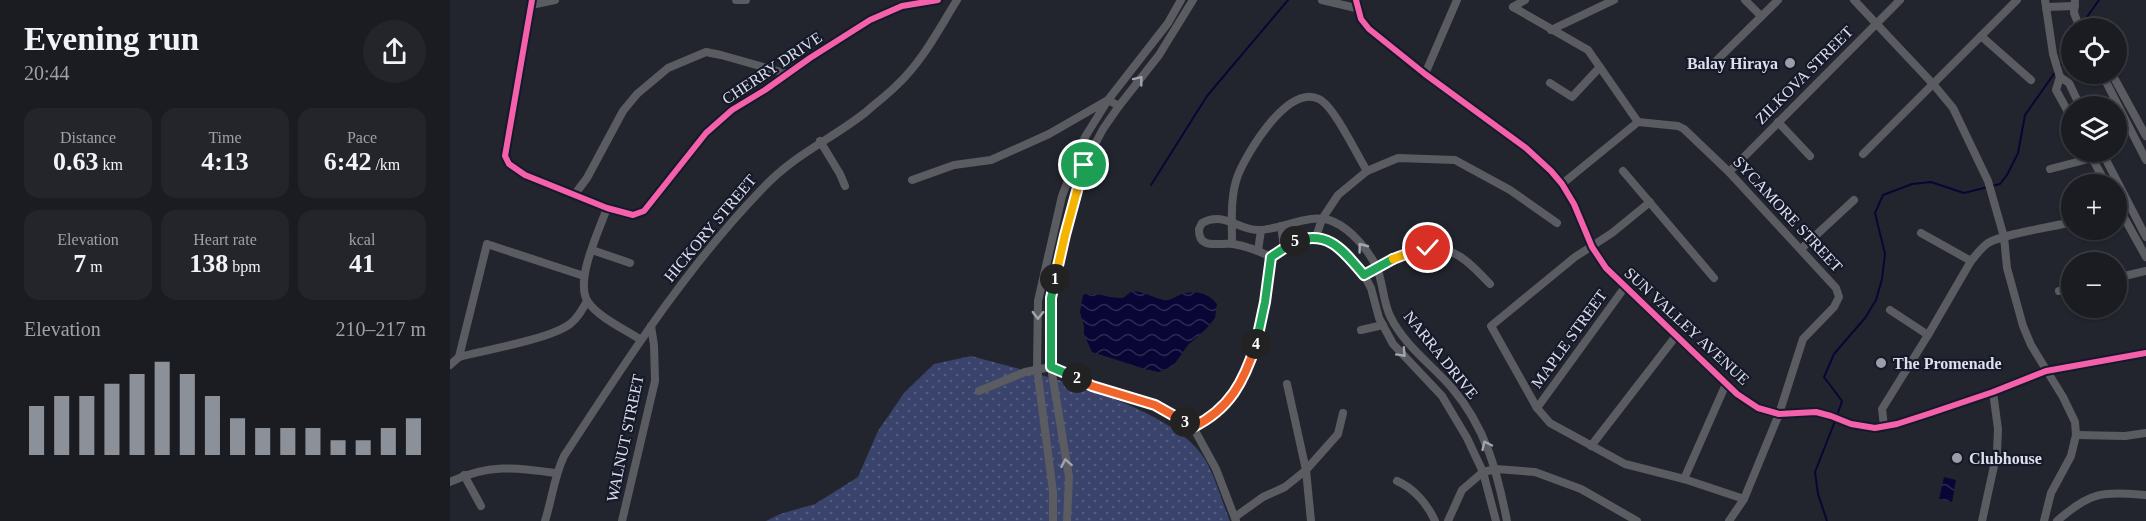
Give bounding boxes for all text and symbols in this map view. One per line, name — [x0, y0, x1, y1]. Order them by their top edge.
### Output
map controls — [2061, 18, 2127, 318]
button: locate — [2061, 18, 2127, 84]
button: share — [363, 20, 426, 83]
text: Evening run — [24, 21, 199, 57]
street label: ZILKOVA STREET — [1752, 23, 1856, 127]
street label: CHERRY DRIVE — [719, 28, 825, 108]
place label: Balay Hiraya — [1687, 55, 1778, 73]
marker: Balay Hiraya — [1783, 56, 1797, 70]
text: 20:44 — [24, 62, 70, 84]
one-way arrow — [1132, 76, 1143, 87]
button: layers — [2061, 96, 2127, 162]
text: Distance — [60, 129, 116, 146]
text: Time — [208, 129, 242, 146]
text: Pace — [347, 129, 377, 146]
pin — [1058, 139, 1109, 190]
text: 0.63 — [53, 147, 99, 176]
text: 4:13 — [201, 147, 249, 176]
text: 6:42 — [324, 147, 371, 176]
icon: arrive — [1067, 148, 1100, 181]
street label: SYCAMORE STREET — [1730, 153, 1846, 275]
text: km — [99, 156, 123, 173]
text: /km — [371, 156, 400, 173]
street label: HICKORY STREET — [660, 171, 760, 285]
button: + — [2061, 174, 2127, 240]
pin — [1402, 222, 1453, 273]
pin: 5 — [1280, 226, 1310, 256]
text: Elevation — [57, 231, 119, 248]
text: Heart rate — [193, 231, 257, 248]
text: kcal — [349, 231, 375, 248]
icon: check — [1411, 231, 1444, 264]
text: 5 — [1291, 232, 1299, 249]
one-way arrow — [1358, 243, 1369, 254]
text: 7 — [73, 249, 86, 278]
text: 138 — [189, 249, 228, 278]
text: 41 — [349, 249, 375, 278]
button: − — [2061, 252, 2127, 318]
text: m — [86, 258, 103, 275]
text: bpm — [228, 258, 261, 275]
pin: 1 — [1040, 264, 1070, 294]
street label: SUN VALLEY AVENUE — [1621, 264, 1753, 388]
text: 1 — [1051, 270, 1059, 287]
street label: MAPLE STREET — [1528, 287, 1610, 391]
street label: NARRA DRIVE — [1400, 308, 1482, 402]
one-way arrow — [1032, 310, 1044, 319]
text: Elevation — [24, 318, 101, 340]
text: 210–217 m — [335, 318, 426, 340]
pin: 4 — [1241, 329, 1271, 359]
text: 4 — [1252, 335, 1260, 352]
one-way arrow — [1395, 346, 1406, 356]
place label: The Promenade — [1893, 355, 2002, 372]
marker: The Promenade — [1874, 356, 1888, 370]
pin: 2 — [1062, 363, 1092, 393]
text: 2 — [1073, 369, 1081, 386]
street label: WALNUT STREET — [603, 372, 647, 503]
pin: 3 — [1170, 407, 1200, 437]
text: 3 — [1181, 413, 1189, 430]
one-way arrow — [1482, 440, 1494, 451]
place label: Clubhouse — [1969, 450, 2042, 467]
marker: Clubhouse — [1950, 451, 1964, 465]
one-way arrow — [1060, 458, 1073, 468]

